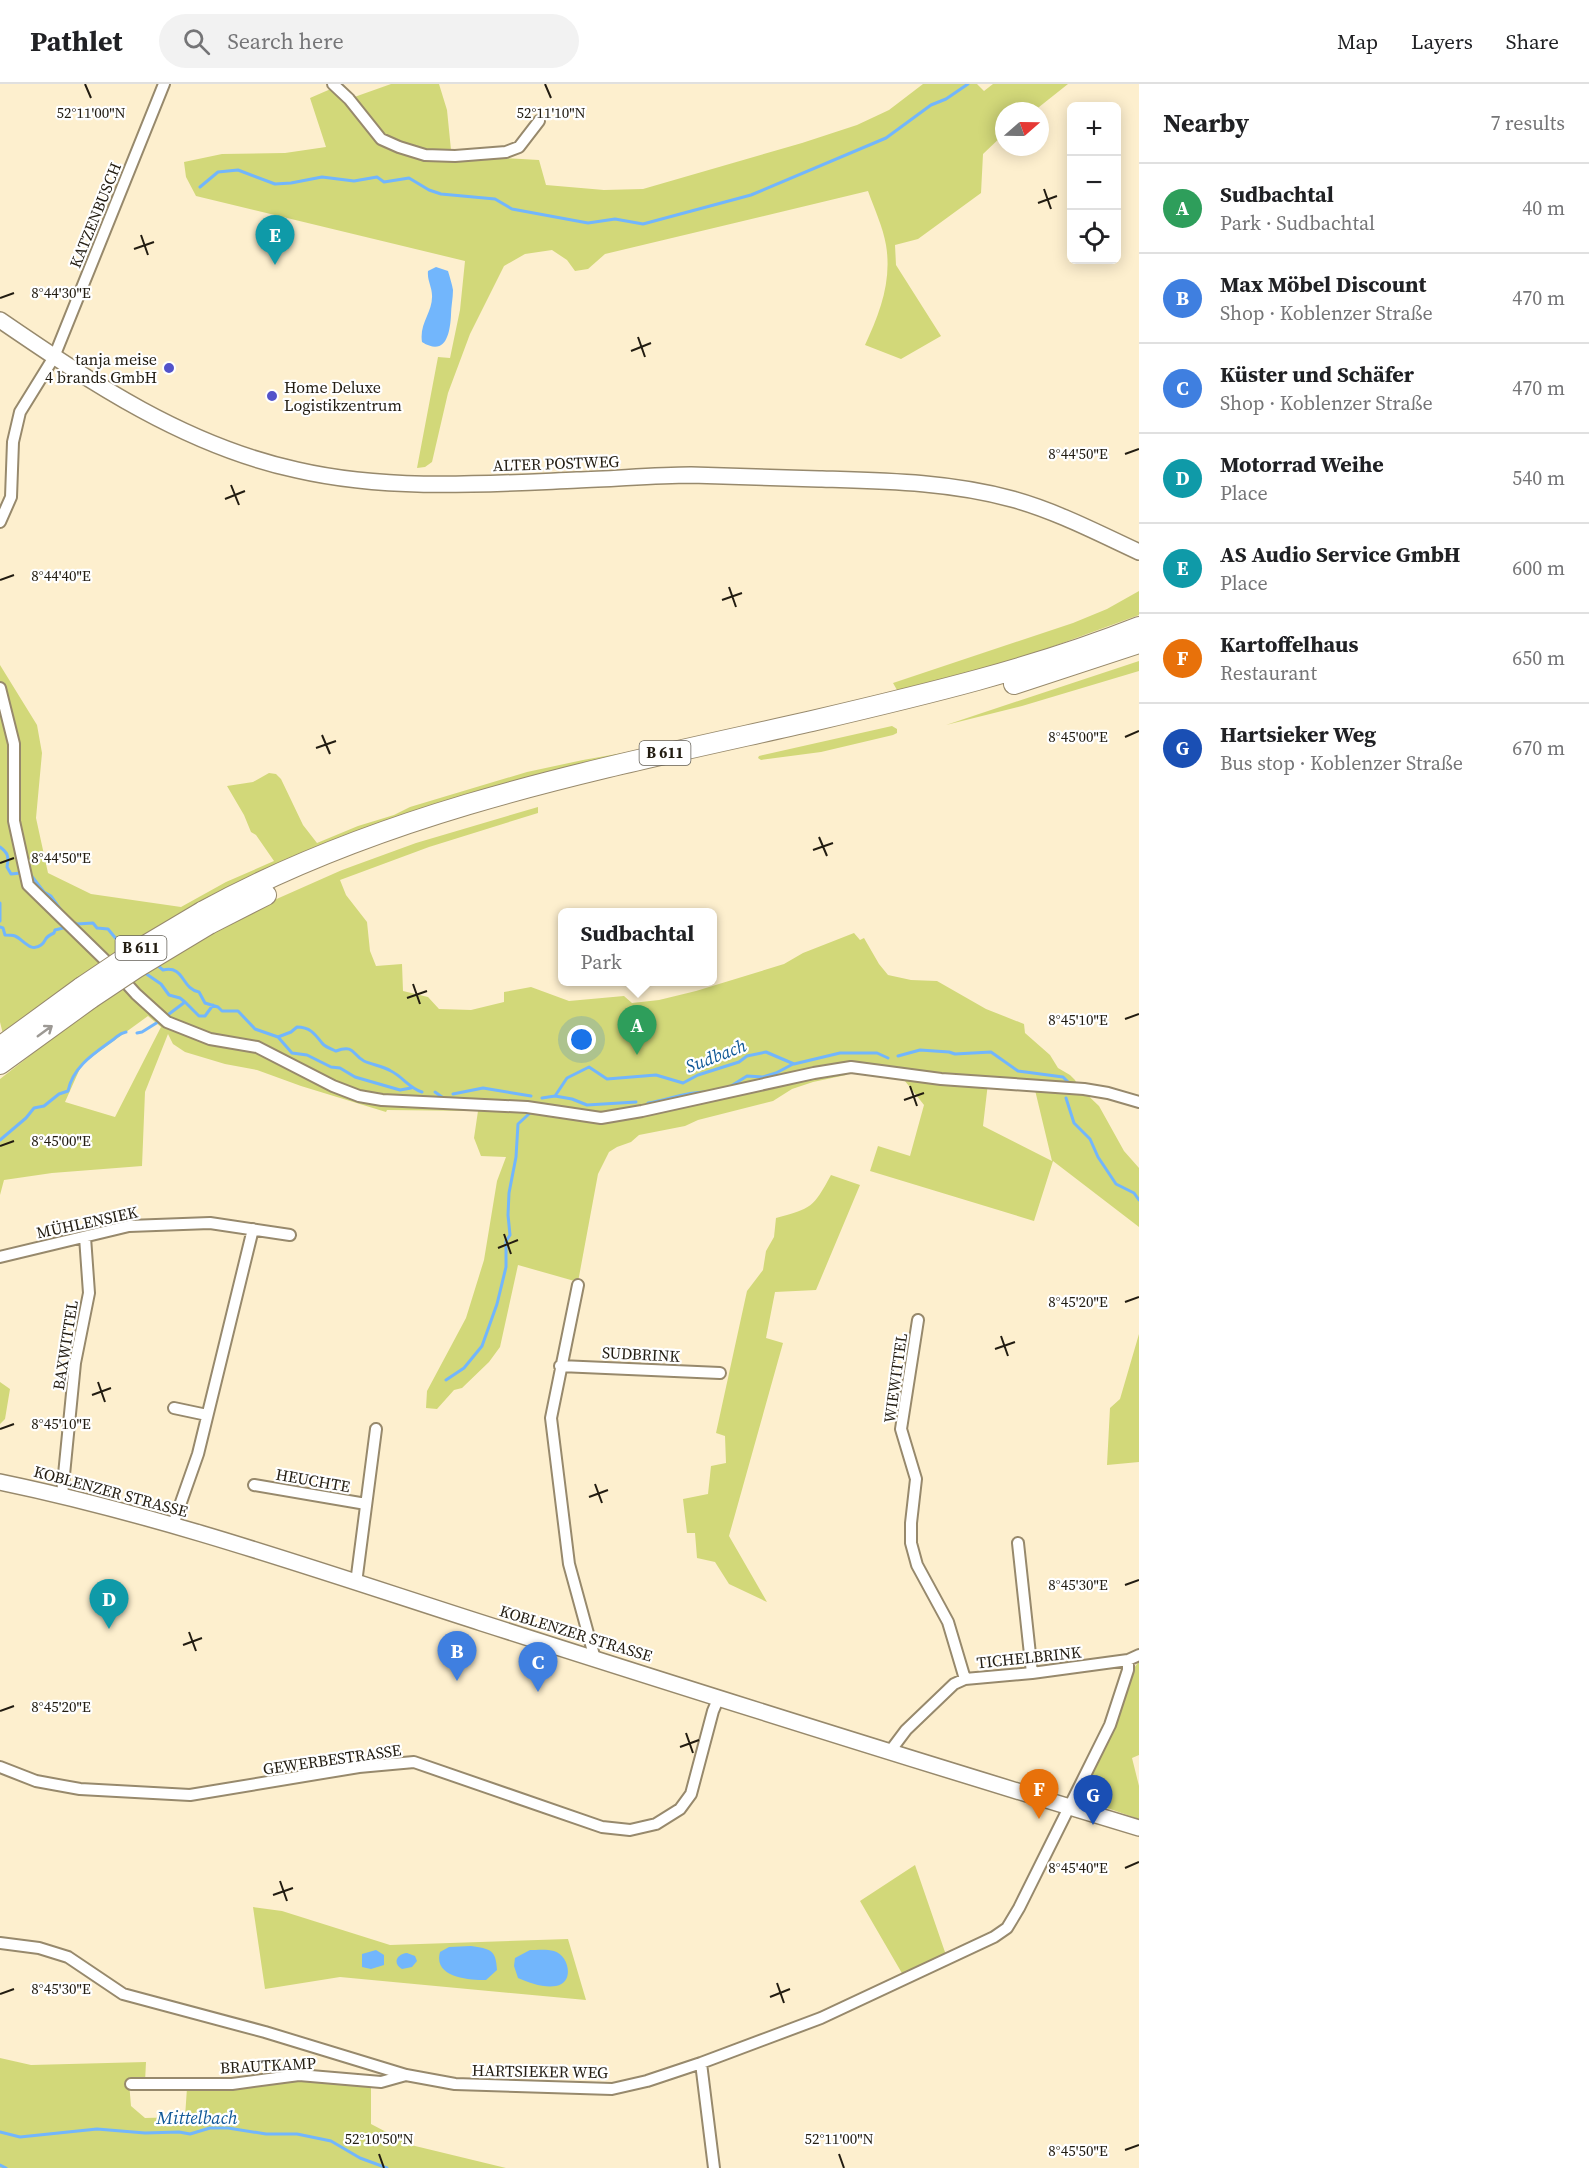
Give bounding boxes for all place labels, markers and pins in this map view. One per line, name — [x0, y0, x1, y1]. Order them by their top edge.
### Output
pin: E — [256, 216, 294, 265]
place label: tanja meise 4 brands GmbH — [45, 348, 157, 388]
marker: tanja meise 4 brands GmbH — [162, 361, 176, 375]
place label: Home Deluxe Logistikzentrum — [284, 376, 402, 416]
marker: Home Deluxe Logistikzentrum — [265, 389, 279, 403]
pin: A — [618, 1006, 656, 1055]
pin: D — [90, 1580, 128, 1629]
pin: B — [438, 1632, 476, 1681]
pin: C — [518, 1642, 558, 1692]
pin: F — [1020, 1770, 1058, 1819]
pin: G — [1074, 1776, 1112, 1825]

